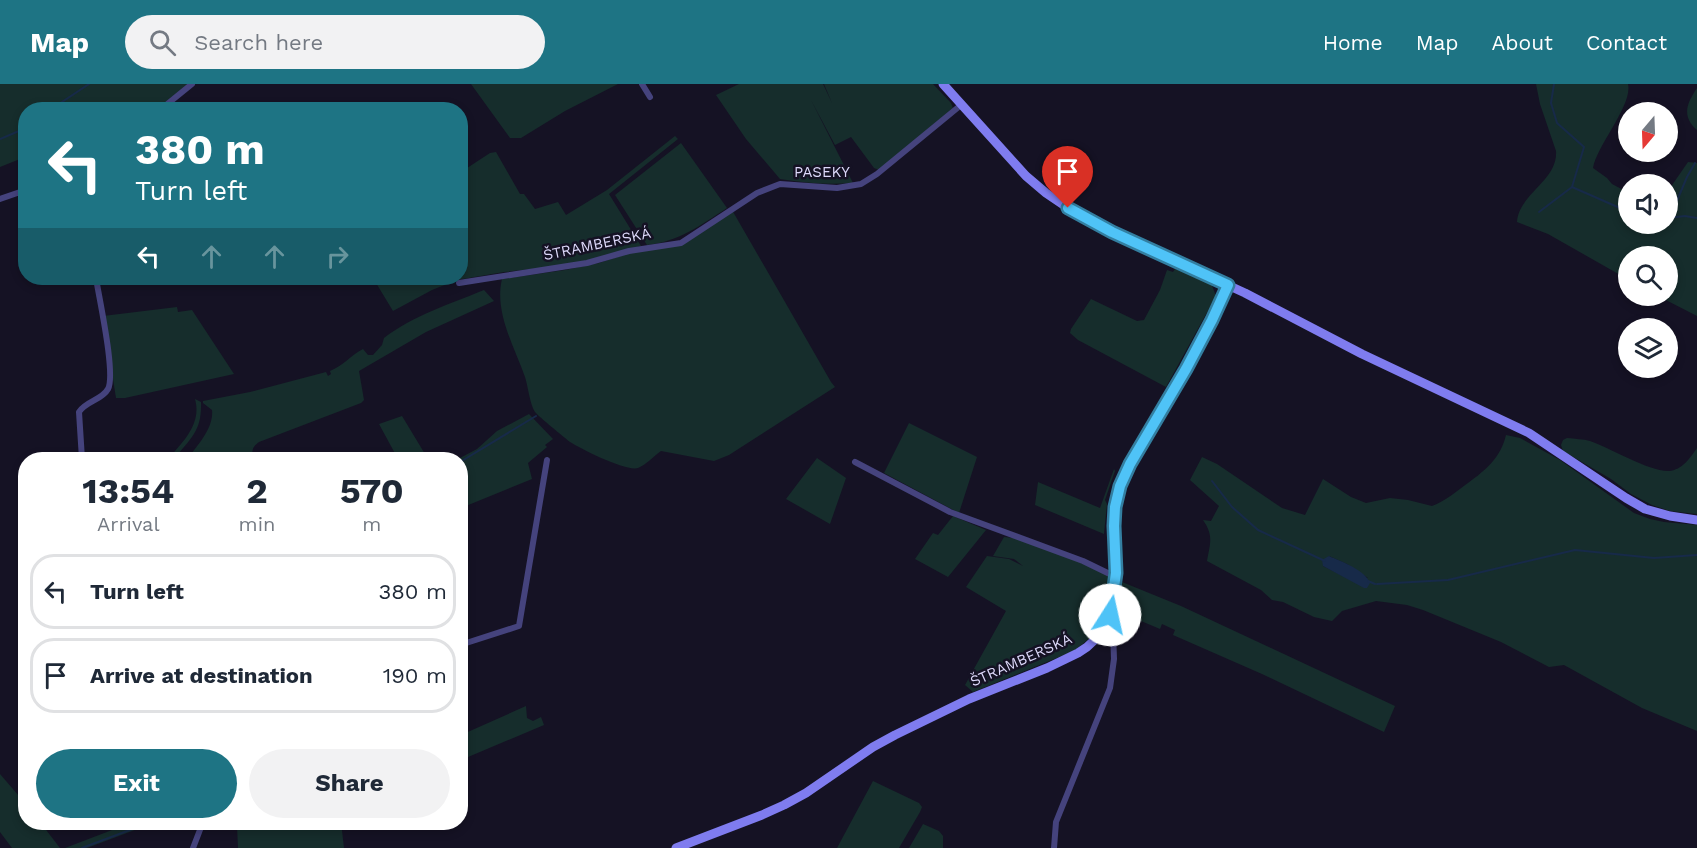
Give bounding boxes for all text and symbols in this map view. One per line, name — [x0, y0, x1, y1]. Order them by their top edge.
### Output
search box — [125, 15, 545, 69]
text: Map — [30, 26, 89, 59]
icon: search — [146, 26, 179, 59]
text: Search here — [194, 30, 323, 55]
text: Home — [1323, 30, 1383, 55]
text: Map — [1416, 30, 1459, 55]
text: About — [1492, 30, 1553, 55]
text: Contact — [1586, 30, 1667, 55]
north arrow — [1618, 102, 1678, 162]
map controls — [1618, 102, 1678, 378]
text: 380 m — [135, 125, 265, 174]
icon: left — [36, 126, 114, 204]
pin — [1042, 146, 1093, 208]
icon: arrive — [1051, 155, 1084, 188]
street label: PASEKY — [794, 163, 850, 181]
button: sound — [1618, 174, 1678, 234]
text: Turn left — [135, 175, 247, 207]
street label: ŠTRAMBERSKÁ — [541, 223, 653, 264]
icon: left — [132, 240, 165, 273]
icon: ahead — [195, 240, 228, 273]
icon: ahead — [258, 240, 291, 273]
icon: right — [321, 240, 354, 273]
button: search — [1618, 246, 1678, 306]
button: layers — [1618, 318, 1678, 378]
text: 13:54 — [82, 470, 174, 512]
text: 2 — [246, 470, 268, 512]
text: 570 — [340, 470, 404, 512]
text: Arrival — [97, 512, 160, 536]
text: min — [239, 512, 275, 536]
text: m — [362, 512, 381, 536]
icon: left — [39, 575, 72, 608]
text: Turn left — [90, 579, 184, 604]
text: 380 m — [378, 579, 447, 604]
position arrow — [1078, 583, 1142, 647]
street label: ŠTRAMBERSKÁ — [967, 629, 1075, 691]
icon: arrive — [39, 659, 72, 692]
text: Arrive at destination — [90, 663, 313, 688]
text: 190 m — [383, 663, 447, 688]
button: Exit — [36, 749, 237, 818]
button: Share — [249, 749, 450, 818]

